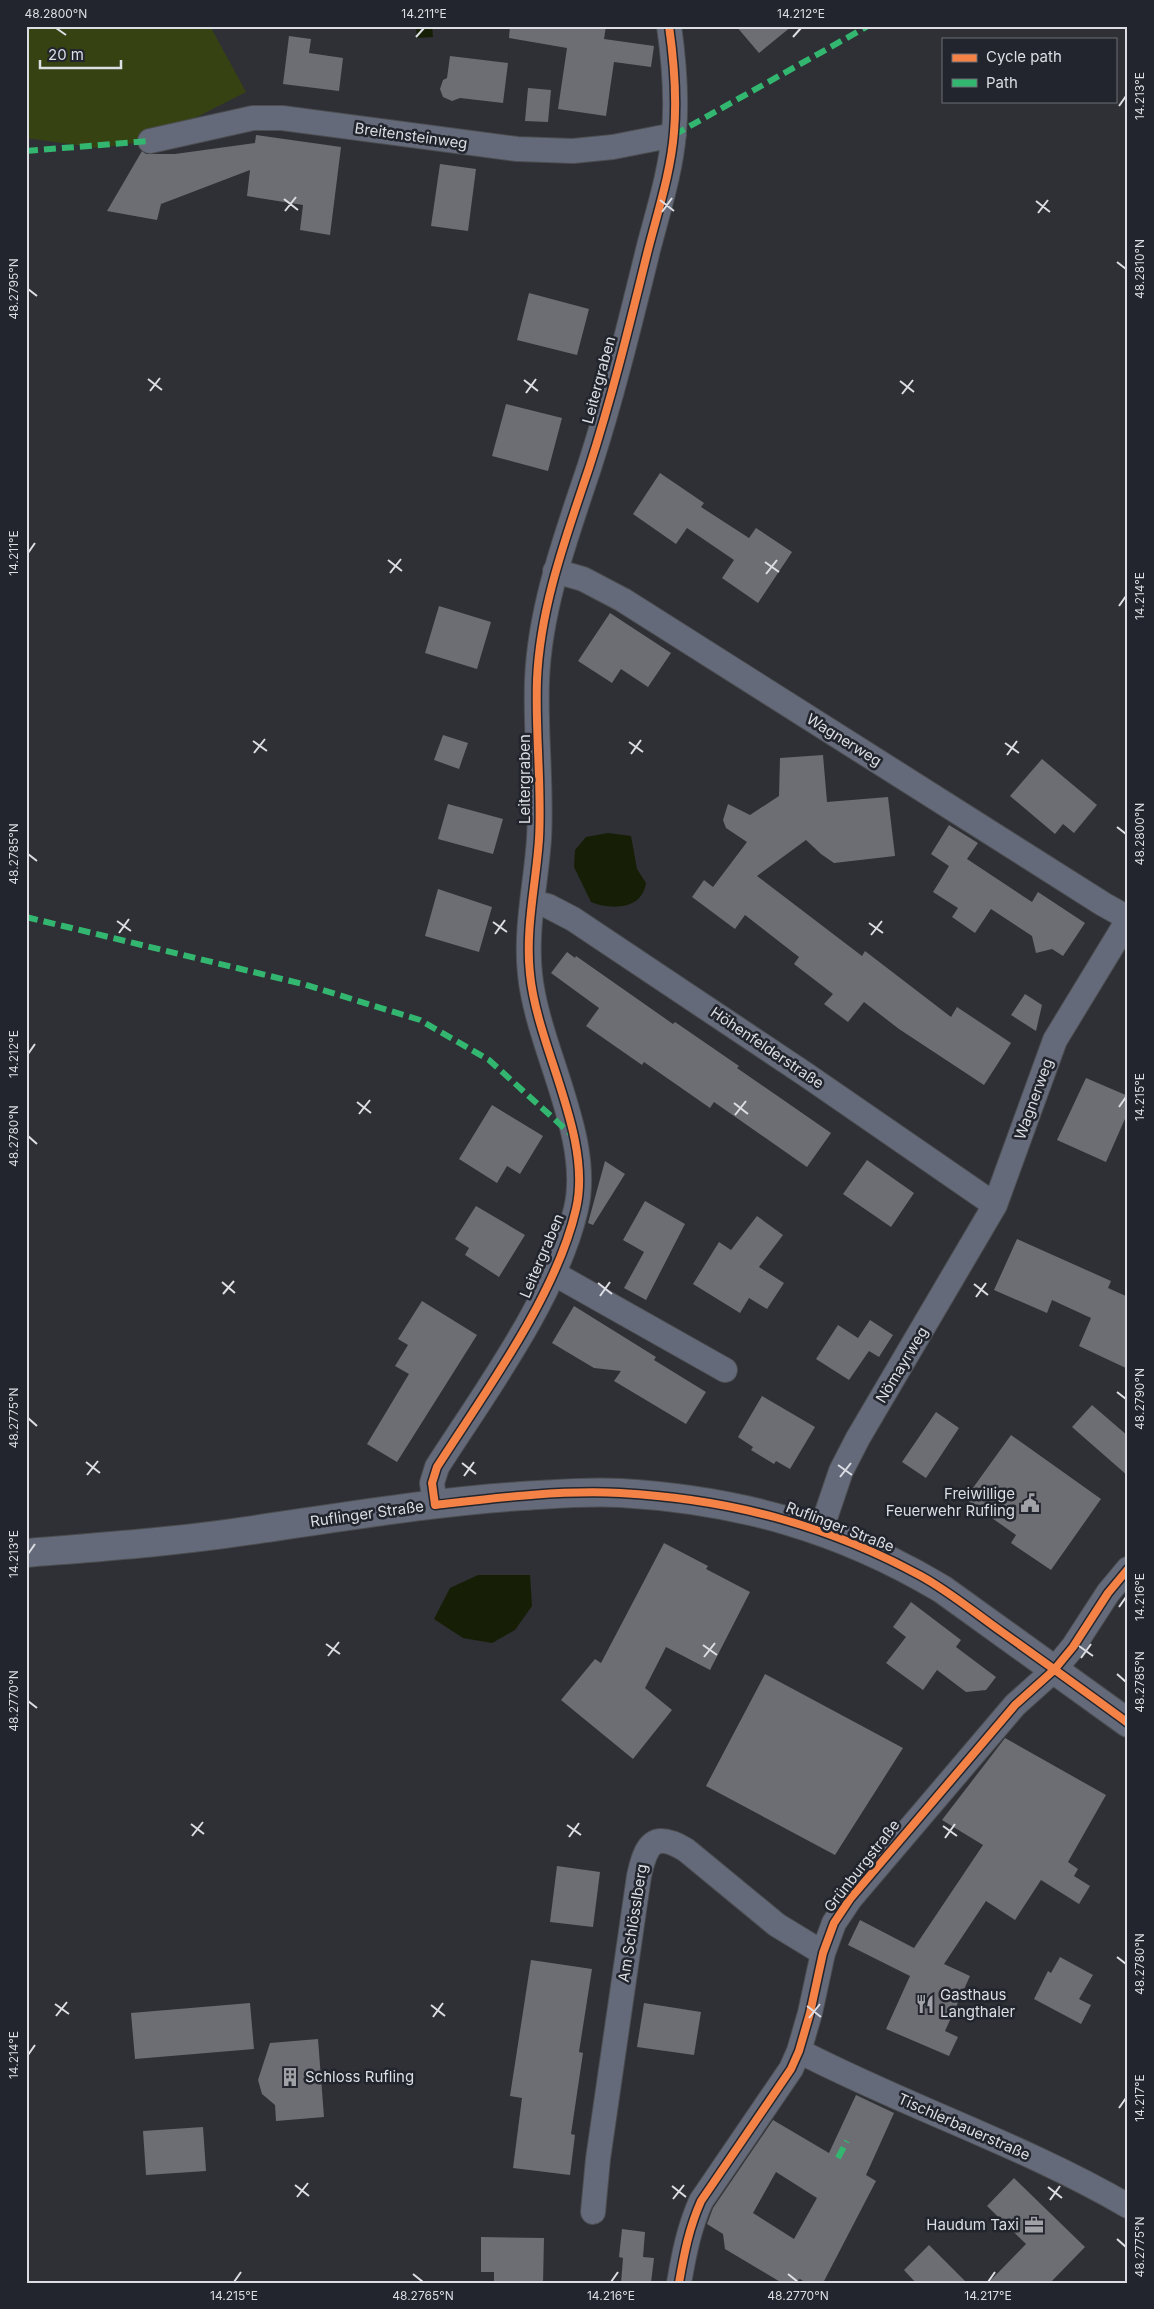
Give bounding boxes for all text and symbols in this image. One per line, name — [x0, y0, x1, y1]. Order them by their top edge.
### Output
text: 48.2800°N — [25, 6, 87, 21]
text: 14.211°E — [401, 6, 447, 21]
text: 14.212°E — [777, 6, 825, 21]
scale bar — [40, 38, 121, 70]
legend — [942, 38, 1116, 102]
text: 20 m — [48, 45, 84, 64]
text: Cycle path — [986, 47, 1062, 66]
text: 14.213°E — [1132, 72, 1147, 120]
text: Path — [986, 73, 1018, 92]
street label: Breitensteinweg — [353, 118, 469, 153]
text: 48.2810°N — [1132, 239, 1147, 299]
text: 48.2795°N — [6, 258, 21, 320]
street label: Leitergraben — [578, 334, 619, 426]
text: 14.211°E — [6, 530, 21, 576]
text: 14.214°E — [1132, 572, 1147, 620]
street label: Wagnerweg — [803, 709, 885, 770]
street label: Leitergraben — [515, 734, 534, 824]
text: 48.2800°N — [1132, 803, 1147, 865]
text: 48.2785°N — [6, 823, 21, 885]
street label: Höhenfelderstraße — [707, 1003, 828, 1093]
text: 14.212°E — [6, 1030, 21, 1078]
street label: Wagnerweg — [1010, 1056, 1057, 1142]
text: 14.215°E — [1132, 1073, 1147, 1121]
text: 48.2780°N — [6, 1105, 21, 1167]
street label: Leitergraben — [515, 1211, 568, 1301]
street label: Nömayrweg — [871, 1323, 932, 1406]
text: 48.2790°N — [1132, 1368, 1147, 1430]
text: 48.2775°N — [6, 1387, 21, 1449]
place label: Freiwillige Feuerwehr Rufling — [886, 1484, 1015, 1520]
public building icon: Freiwillige Feuerwehr Rufling — [1019, 1492, 1041, 1514]
street label: Ruflinger Straße — [309, 1496, 425, 1531]
street label: Ruflinger Straße — [783, 1497, 897, 1556]
text: 14.213°E — [6, 1530, 21, 1578]
text: 14.216°E — [1132, 1573, 1147, 1621]
text: 48.2785°N — [1132, 1651, 1147, 1713]
text: 48.2770°N — [6, 1670, 21, 1732]
street label: Grünburgstraße — [820, 1816, 904, 1916]
street label: Am Schlösslberg — [614, 1862, 651, 1983]
text: 48.2780°N — [1132, 1933, 1147, 1995]
place label: Gasthaus Langthaler — [940, 1985, 1016, 2021]
restaurant icon: Gasthaus Langthaler — [914, 1993, 936, 2015]
text: 14.214°E — [6, 2031, 21, 2079]
building icon: Schloss Rufling — [279, 2066, 301, 2088]
place label: Schloss Rufling — [305, 2067, 414, 2086]
text: 14.217°E — [1132, 2074, 1147, 2122]
street label: Tischlerbauerstraße — [895, 2089, 1033, 2164]
office icon: Haudum Taxi — [1023, 2214, 1045, 2236]
place label: Haudum Taxi — [926, 2215, 1019, 2234]
text: 48.2775°N — [1132, 2216, 1147, 2278]
text: 14.215°E — [210, 2288, 258, 2303]
text: 48.2765°N — [392, 2288, 454, 2303]
text: 14.216°E — [587, 2288, 635, 2303]
text: 48.2770°N — [767, 2288, 829, 2303]
text: 14.217°E — [964, 2288, 1012, 2303]

